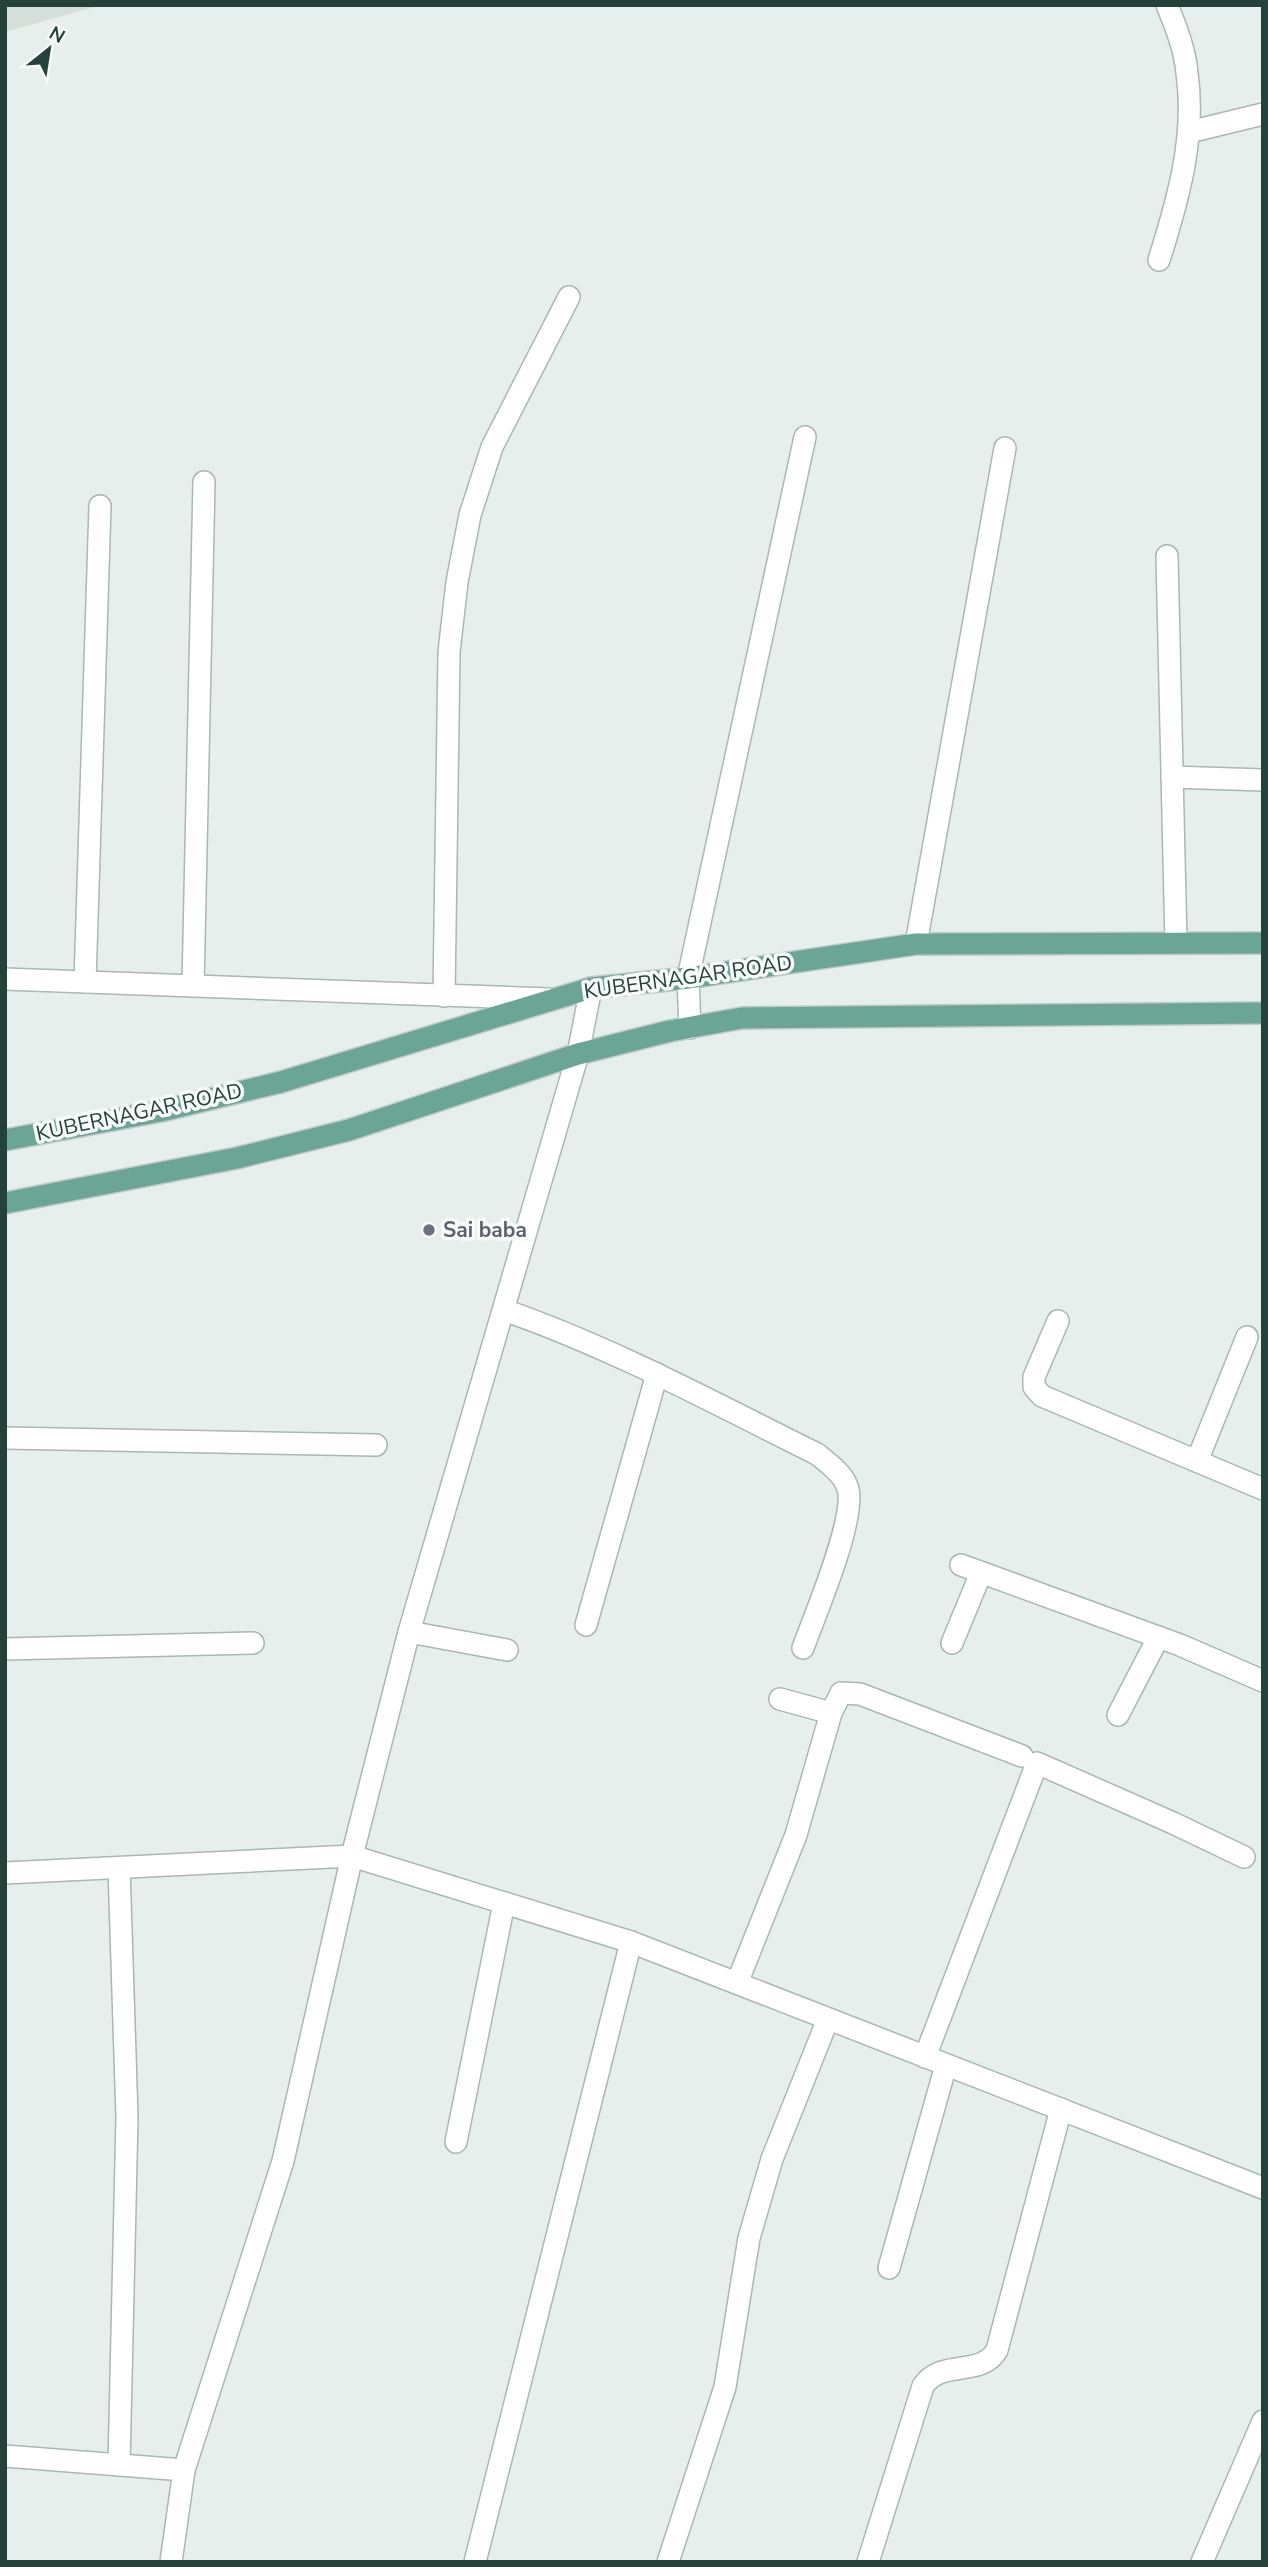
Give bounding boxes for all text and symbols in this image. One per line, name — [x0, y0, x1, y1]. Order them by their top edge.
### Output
north arrow — [14, 14, 84, 84]
text: N — [44, 20, 70, 50]
street label: KUBERNAGAR ROAD — [582, 949, 794, 1005]
street label: KUBERNAGAR ROAD — [33, 1076, 245, 1148]
place label: Sai baba — [443, 1216, 527, 1244]
marker: Sai baba — [421, 1222, 437, 1238]

